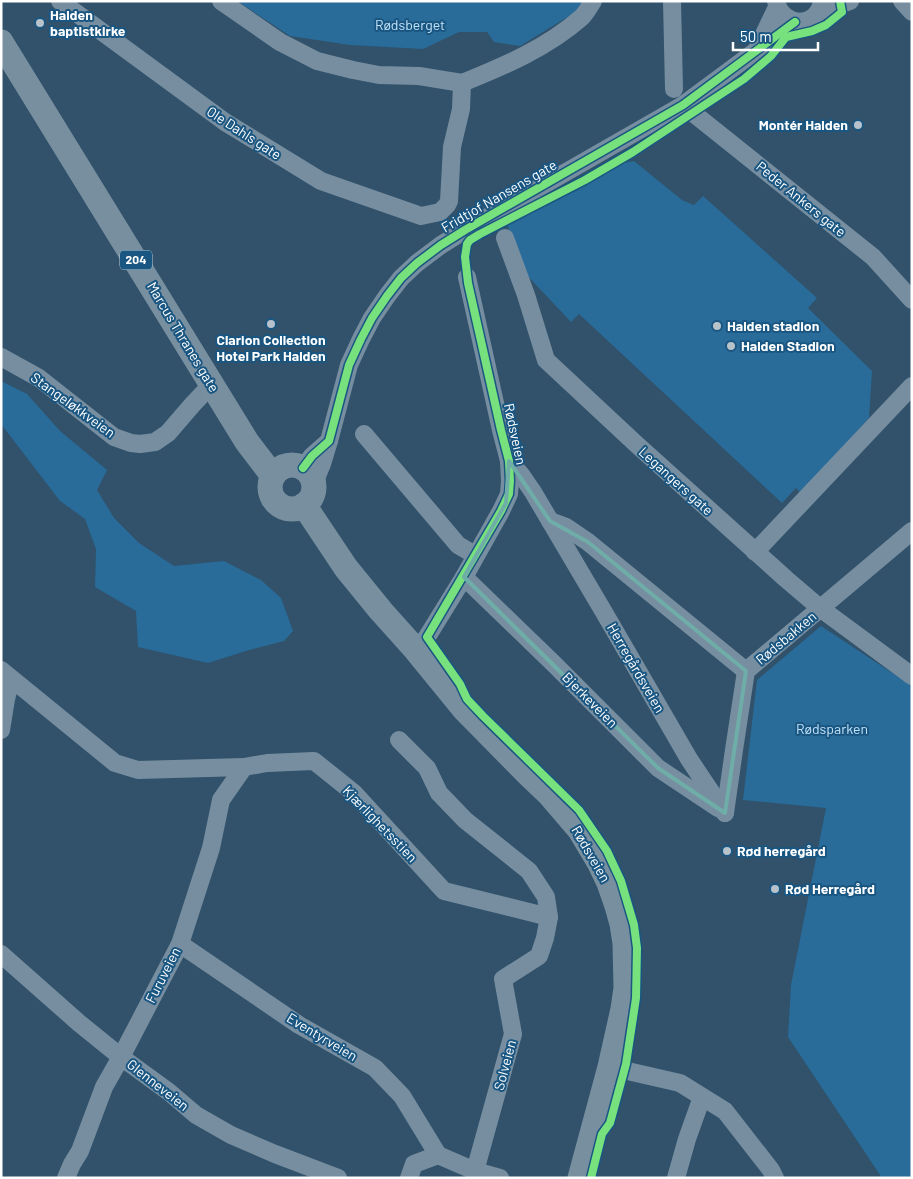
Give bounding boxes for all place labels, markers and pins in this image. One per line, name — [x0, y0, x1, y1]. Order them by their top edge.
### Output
place label: Halden baptistkirke — [50, 6, 126, 39]
marker: Halden baptistkirke — [34, 17, 46, 29]
place label: Montér Halden — [759, 116, 848, 133]
marker: Montér Halden — [852, 119, 864, 131]
place label: Halden stadion — [727, 317, 819, 334]
marker: Clarion Collection Hotel Park Halden — [265, 318, 277, 330]
marker: Halden stadion — [711, 320, 723, 332]
place label: Clarion Collection Hotel Park Halden — [216, 331, 326, 364]
place label: Halden Stadion — [741, 337, 835, 354]
marker: Halden Stadion — [725, 340, 737, 352]
place label: Rød herregård — [737, 842, 826, 859]
marker: Rød herregård — [721, 845, 733, 857]
place label: Rød Herregård — [785, 880, 875, 897]
marker: Rød Herregård — [769, 883, 781, 895]

